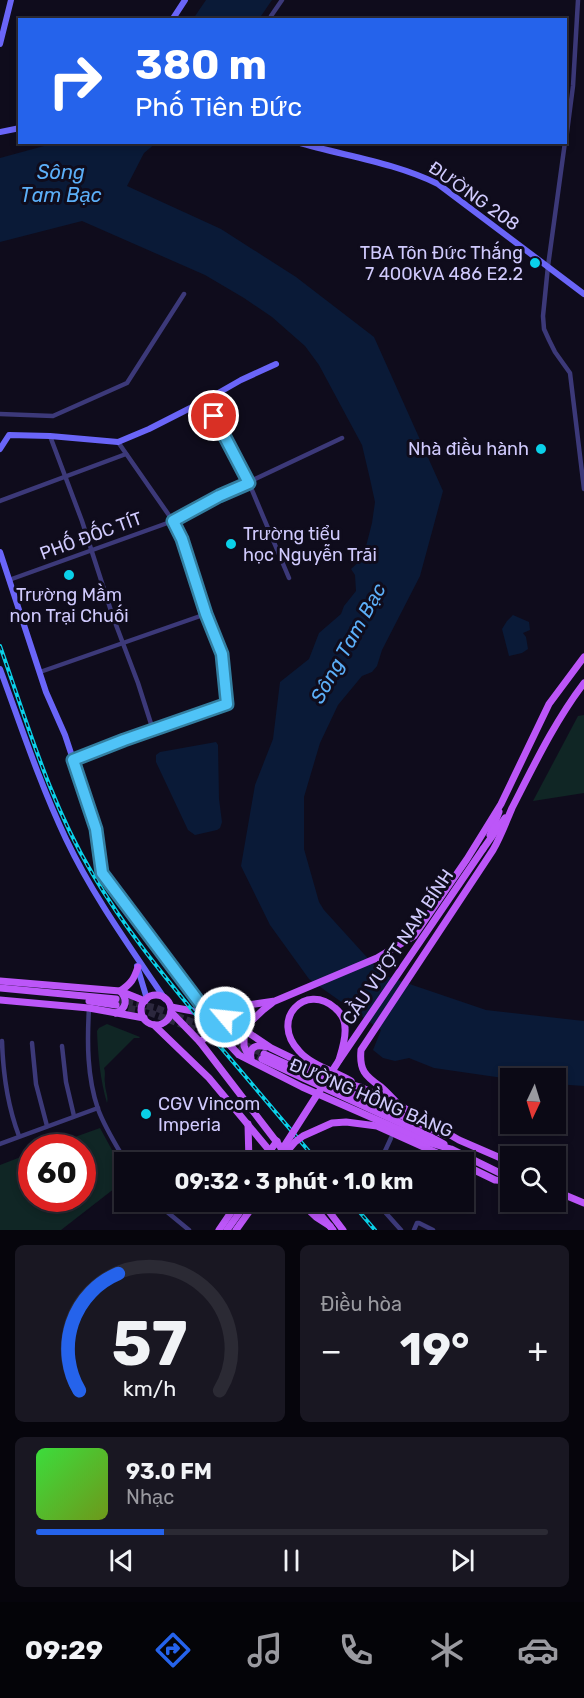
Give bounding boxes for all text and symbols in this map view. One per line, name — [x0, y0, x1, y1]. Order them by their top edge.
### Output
text: 380 m — [135, 40, 267, 90]
icon: right — [36, 42, 114, 120]
text: Phố Tiên Đức — [135, 91, 302, 123]
street label: ĐƯỜNG 208 — [424, 157, 524, 235]
water label: Sông Tam Bạc — [20, 160, 102, 207]
place label: TBA Tôn Đức Thắng 7 400kVA 486 E2.2 — [360, 241, 523, 285]
marker: TBA Tôn Đức Thắng 7 400kVA 486 E2.2 — [528, 256, 542, 270]
pin — [188, 390, 239, 441]
icon: arrive — [197, 399, 230, 432]
place label: Nhà điều hành — [408, 437, 529, 460]
marker: Nhà điều hành — [534, 442, 548, 456]
street label: PHỐ ĐỐC TÍT — [36, 504, 145, 565]
place label: Trường tiểu học Nguyễn Trãi — [243, 523, 377, 566]
marker: Trường tiểu học Nguyễn Trãi — [224, 537, 238, 551]
marker: Trường Mầm non Trại Chuối — [62, 568, 76, 582]
water label: Sông Tam Bạc — [305, 579, 391, 707]
place label: Trường Mầm non Trại Chuối — [9, 583, 129, 627]
street label: CẦU VƯỢT NAM BÍNH — [335, 863, 458, 1029]
position arrow — [193, 985, 257, 1049]
street label: ĐƯỜNG HỒNG BÀNG — [286, 1050, 457, 1142]
north arrow — [500, 1068, 566, 1134]
map controls — [500, 1068, 566, 1212]
place label: CGV Vincom Imperia — [158, 1093, 260, 1136]
marker: CGV Vincom Imperia — [139, 1107, 153, 1121]
speed limit sign: 60 — [18, 1134, 96, 1212]
button: search — [500, 1146, 566, 1212]
text: 09:32 · 3 phút · 1.0 km — [175, 1168, 413, 1195]
text: Điều hòa — [321, 1292, 402, 1316]
text: 57 — [112, 1307, 188, 1381]
text: 19° — [400, 1323, 470, 1376]
text: − — [321, 1331, 342, 1370]
text: + — [527, 1331, 548, 1370]
text: km/h — [123, 1376, 177, 1401]
text: 93.0 FM — [126, 1458, 212, 1485]
text: Nhạc — [126, 1485, 174, 1509]
icon: previous — [105, 1544, 138, 1577]
icon: pause — [275, 1544, 308, 1577]
icon: next — [446, 1544, 479, 1577]
icon: directions — [152, 1629, 194, 1671]
icon: music — [244, 1629, 286, 1671]
icon: phone — [335, 1629, 377, 1671]
icon: climate — [426, 1629, 468, 1671]
icon: car — [517, 1629, 559, 1671]
text: 09:29 — [25, 1634, 103, 1666]

